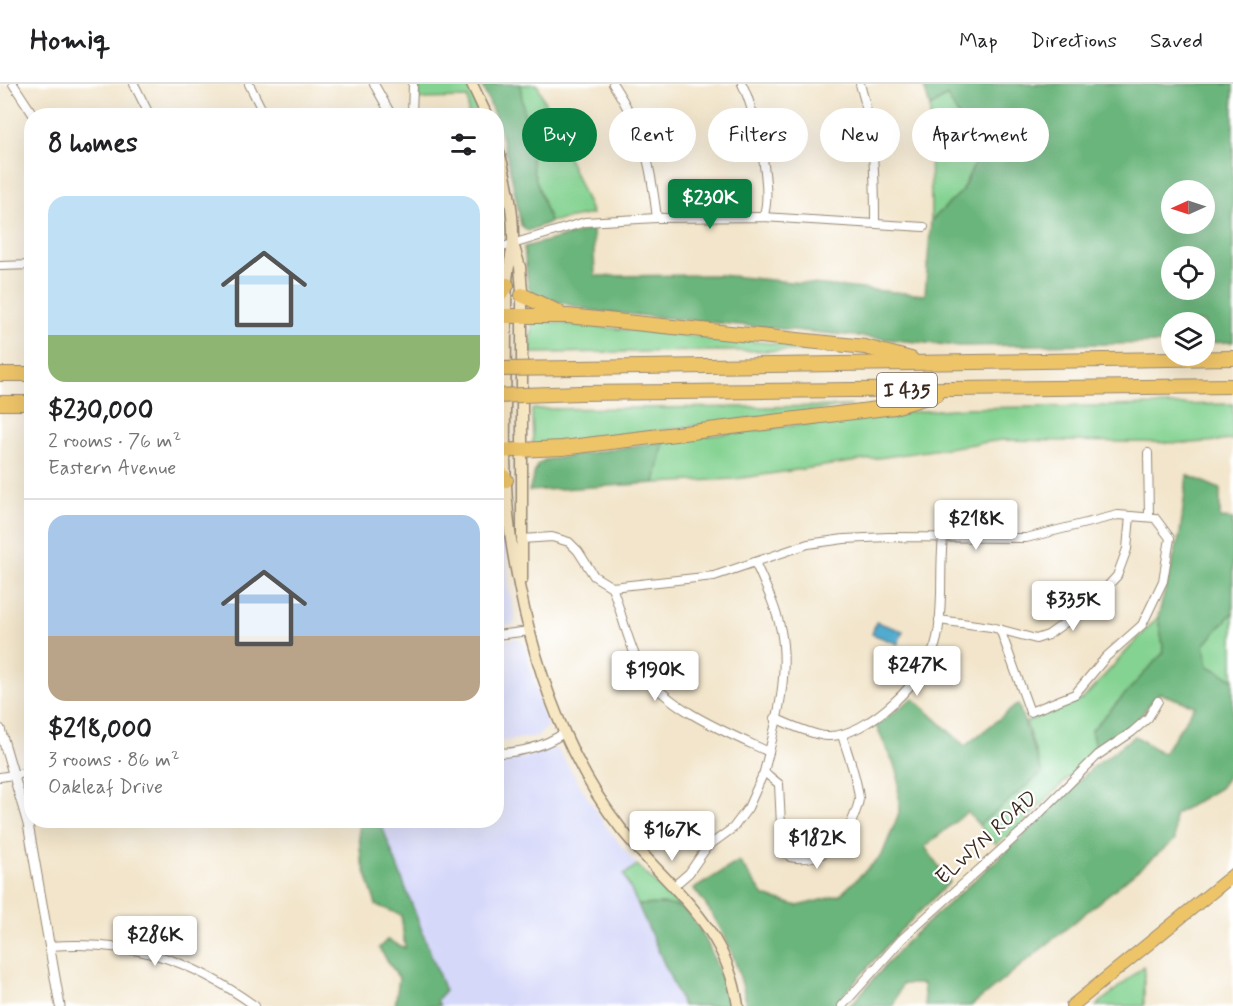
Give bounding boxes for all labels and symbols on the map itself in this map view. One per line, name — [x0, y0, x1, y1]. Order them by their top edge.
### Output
pin: $230K — [668, 179, 752, 230]
north arrow — [1161, 180, 1215, 234]
road number: I 435 — [877, 373, 937, 407]
pin: $218K — [934, 500, 1018, 551]
pin: $335K — [1031, 581, 1115, 632]
pin: $247K — [875, 646, 959, 697]
pin: $190K — [613, 651, 697, 702]
street label: ELWYN ROAD — [930, 784, 1044, 891]
pin: $167K — [630, 811, 714, 862]
pin: $182K — [775, 819, 859, 870]
pin: $286K — [113, 916, 197, 967]

